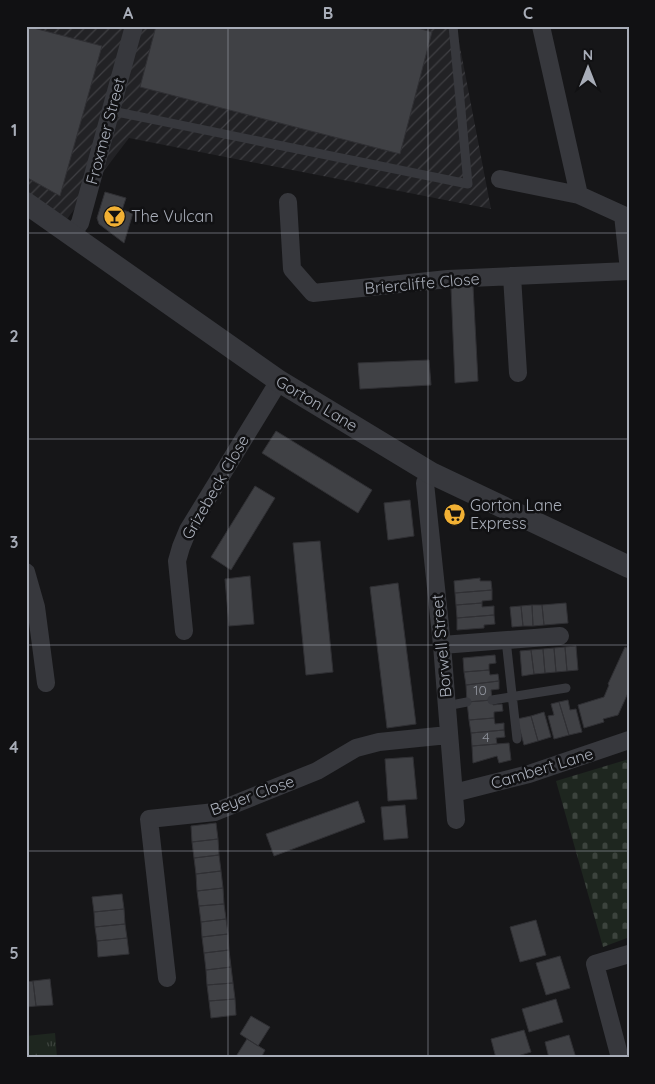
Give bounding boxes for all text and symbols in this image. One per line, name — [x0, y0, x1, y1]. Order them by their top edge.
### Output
text: A — [123, 3, 134, 23]
text: B — [323, 3, 333, 23]
text: C — [523, 3, 533, 23]
north arrow — [562, 42, 612, 92]
text: N — [583, 46, 593, 64]
street label: Froxmer Street — [81, 75, 129, 187]
text: 1 — [11, 120, 17, 140]
bar icon: The Vulcan — [103, 204, 127, 228]
place label: The Vulcan — [131, 206, 214, 226]
street label: Briercliffe Close — [364, 268, 480, 298]
text: 2 — [9, 326, 19, 346]
street label: Gorton Lane — [272, 371, 362, 435]
street label: Grizebeck Close — [177, 431, 253, 543]
place label: Gorton Lane Express — [470, 495, 562, 533]
supermarket icon: Gorton Lane Express — [442, 502, 466, 526]
text: 3 — [10, 532, 18, 552]
street label: Borwell Street — [427, 594, 455, 698]
house number: 10 — [473, 681, 487, 699]
house number: 4 — [482, 728, 490, 746]
text: 4 — [9, 737, 19, 757]
street label: Cambert Lane — [488, 743, 596, 793]
street label: Beyer Close — [207, 771, 297, 819]
text: 5 — [9, 943, 19, 963]

